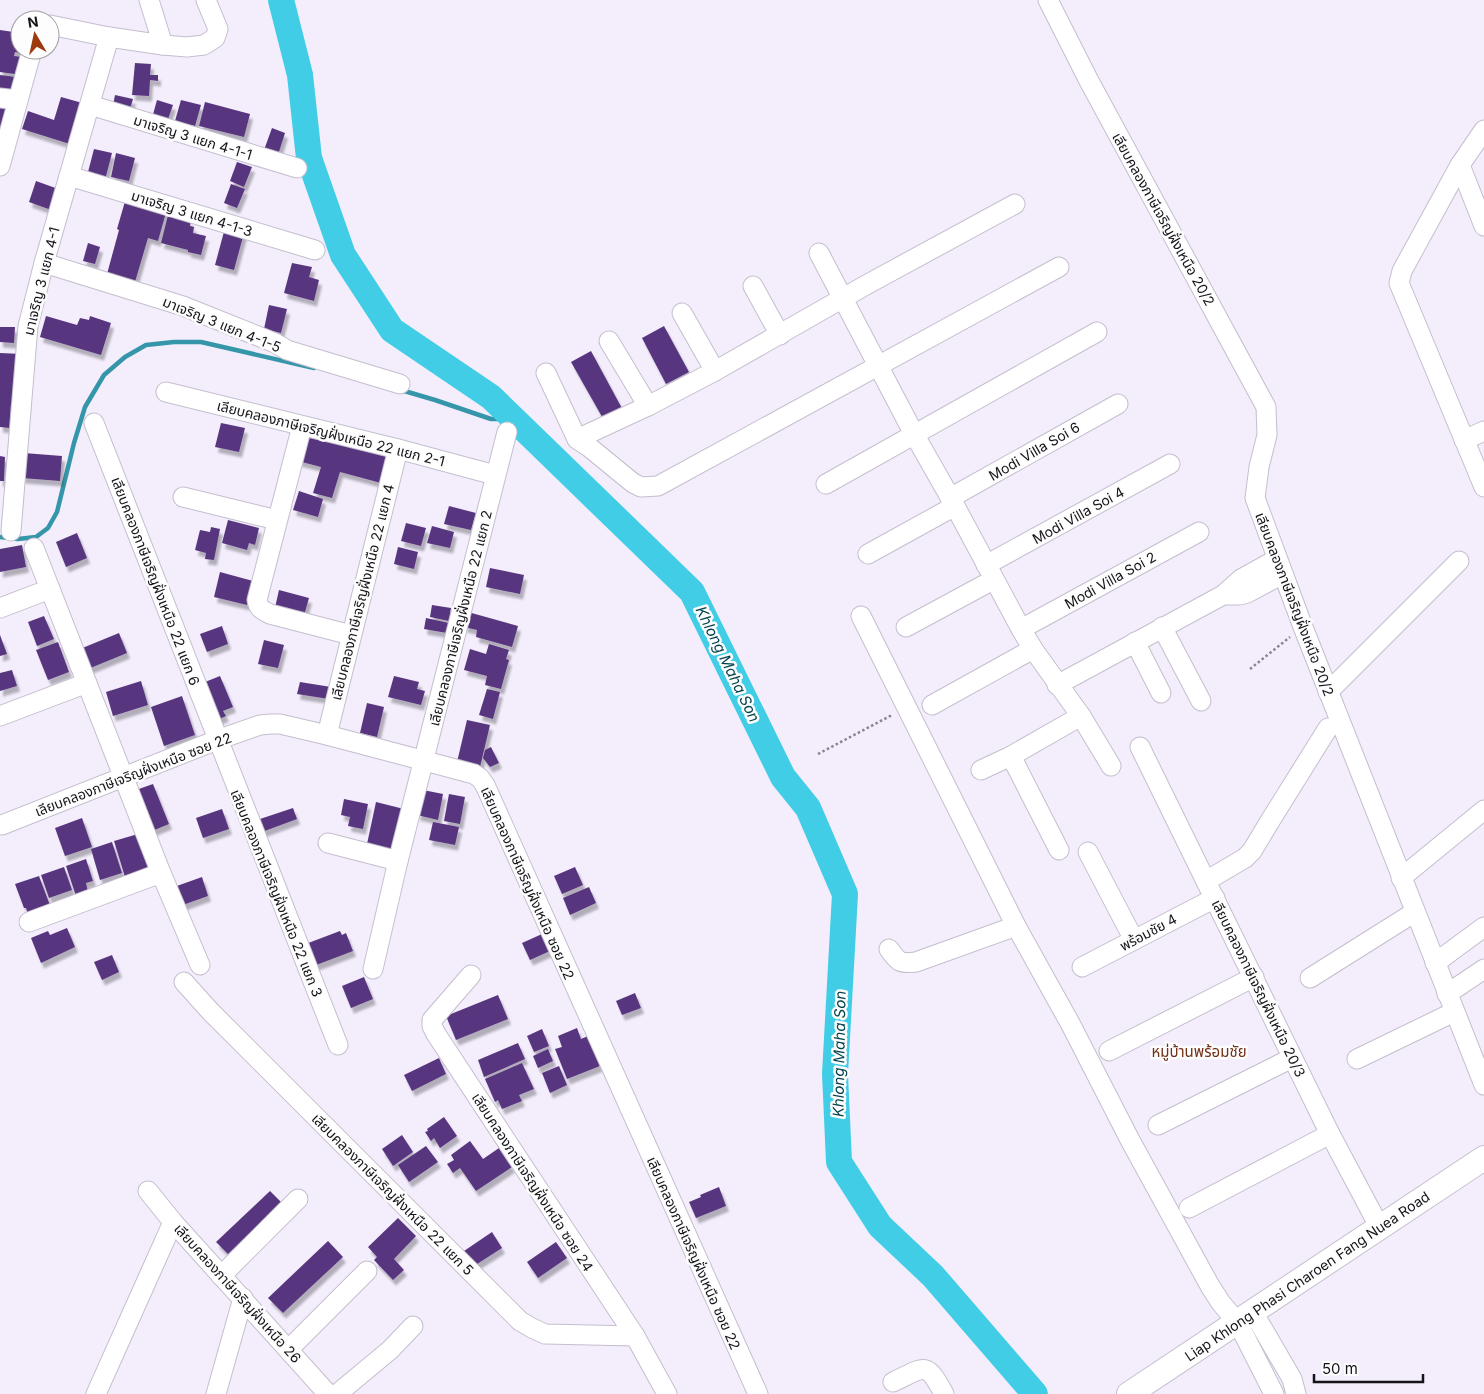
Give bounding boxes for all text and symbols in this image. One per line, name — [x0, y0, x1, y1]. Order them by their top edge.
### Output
north arrow — [10, 10, 60, 60]
text: N — [26, 12, 39, 31]
street label: มาเจริญ 3 แยก 4-1-1 — [132, 111, 254, 163]
street label: เลียบคลองภาษีเจริญฝั่งเหนือ 20/2 — [1109, 129, 1219, 308]
street label: มาเจริญ 3 แยก 4-1-3 — [129, 186, 255, 240]
street label: มาเจริญ 3 แยก 4-1 — [19, 225, 63, 337]
street label: มาเจริญ 3 แยก 4-1-5 — [160, 293, 284, 355]
street label: เลียบคลองภาษีเจริญฝั่งเหนือ 22 แยก 2-1 — [215, 396, 447, 470]
street label: Modi Villa Soi 6 — [986, 418, 1082, 484]
street label: เลียบคลองภาษีเจริญฝั่งเหนือ 22 แยก 6 — [108, 474, 204, 688]
street label: เลียบคลองภาษีเจริญฝั่งเหนือ 22 แยก 4 — [326, 482, 397, 702]
street label: Modi Villa Soi 4 — [1029, 483, 1127, 547]
street label: เลียบคลองภาษีเจริญฝั่งเหนือ 22 แยก 2 — [424, 508, 495, 728]
street label: เลียบคลองภาษีเจริญฝั่งเหนือ 20/2 — [1252, 510, 1338, 698]
street label: Modi Villa Soi 2 — [1061, 548, 1159, 612]
water label: Khlong Maha Son — [692, 603, 764, 725]
street label: เลียบคลองภาษีเจริญฝั่งเหนือ ซอย 22 — [32, 728, 234, 819]
street label: เลียบคลองภาษีเจริญฝั่งเหนือ ซอย 22 — [478, 784, 579, 982]
street label: เลียบคลองภาษีเจริญฝั่งเหนือ 22 แยก 3 — [228, 787, 327, 999]
street label: เลียบคลองภาษีเจริญฝั่งเหนือ 20/3 — [1209, 896, 1310, 1080]
street label: พร้อมชัย 4 — [1117, 910, 1179, 954]
water label: Khlong Maha Son — [828, 991, 850, 1117]
district label: หมู่บ้านพร้อมชัย — [1151, 1042, 1247, 1061]
street label: เลียบคลองภาษีเจริญฝั่งเหนือ ซอย 24 — [469, 1089, 598, 1275]
street label: เลียบคลองภาษีเจริญฝั่งเหนือ 22 แยก 5 — [309, 1109, 478, 1278]
street label: เลียบคลองภาษีเจริญฝั่งเหนือ ซอย 22 — [644, 1154, 745, 1352]
street label: Liap Khlong Phasi Charoen Fang Nuea Road — [1182, 1188, 1432, 1364]
street label: เลียบคลองภาษีเจริญฝั่งเหนือ 26 — [171, 1220, 305, 1366]
scale bar — [1314, 1352, 1423, 1384]
text: 50 m — [1322, 1359, 1358, 1378]

